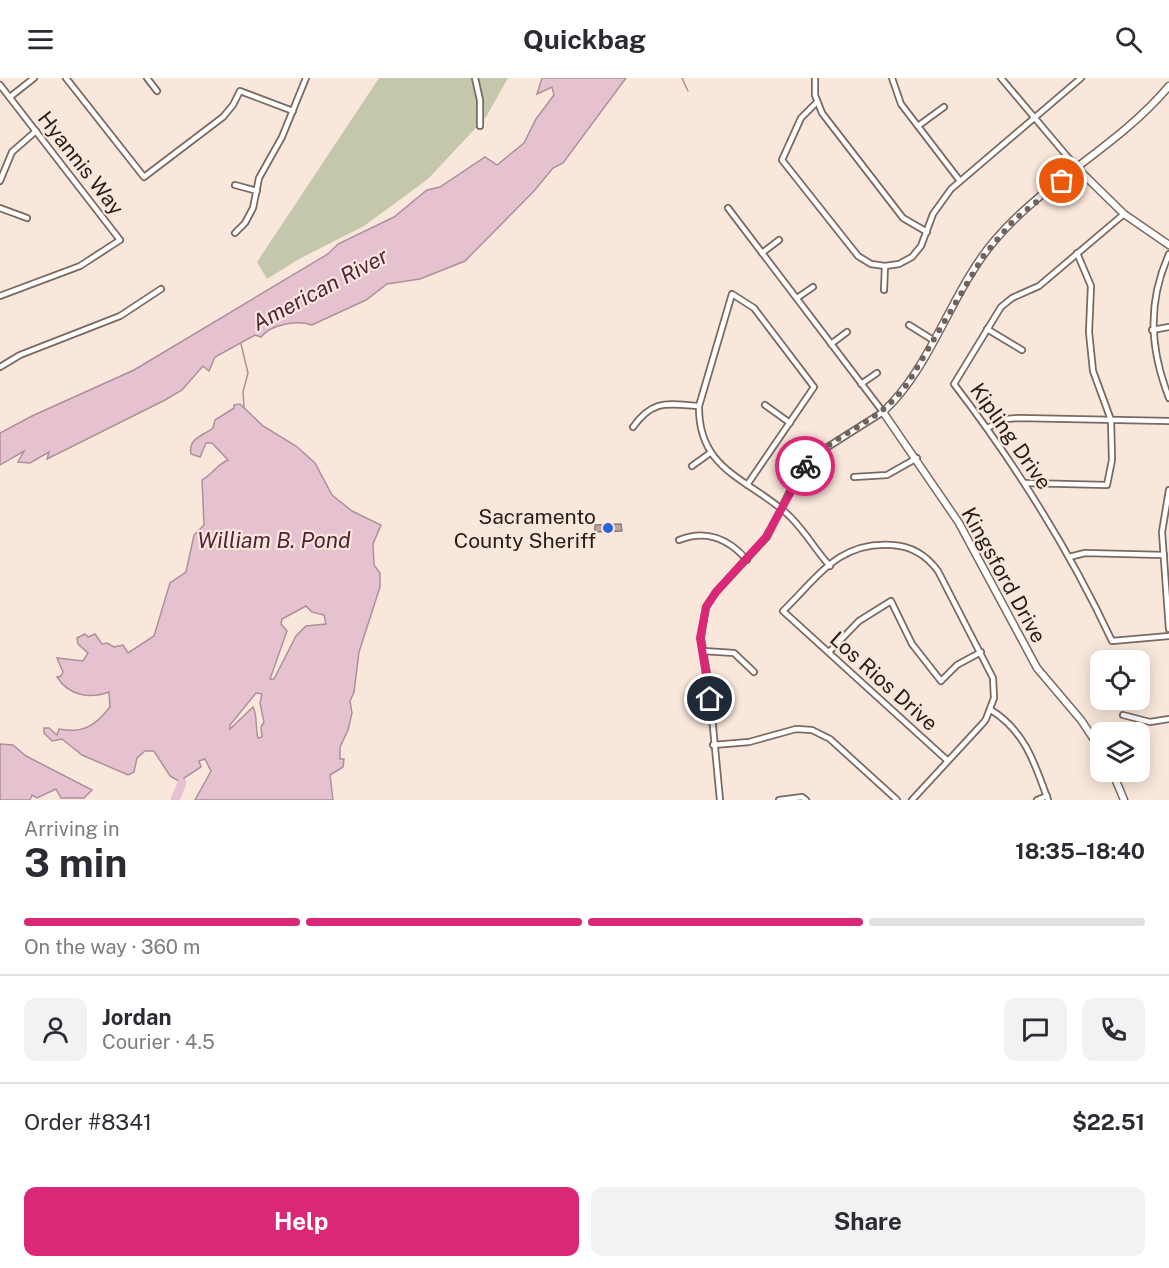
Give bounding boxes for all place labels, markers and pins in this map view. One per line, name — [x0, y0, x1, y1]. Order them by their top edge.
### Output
pin — [1036, 155, 1087, 206]
place label: Sacramento County Sheriff — [454, 504, 596, 553]
marker: Sacramento County Sheriff — [601, 521, 615, 535]
pin — [684, 673, 735, 724]

